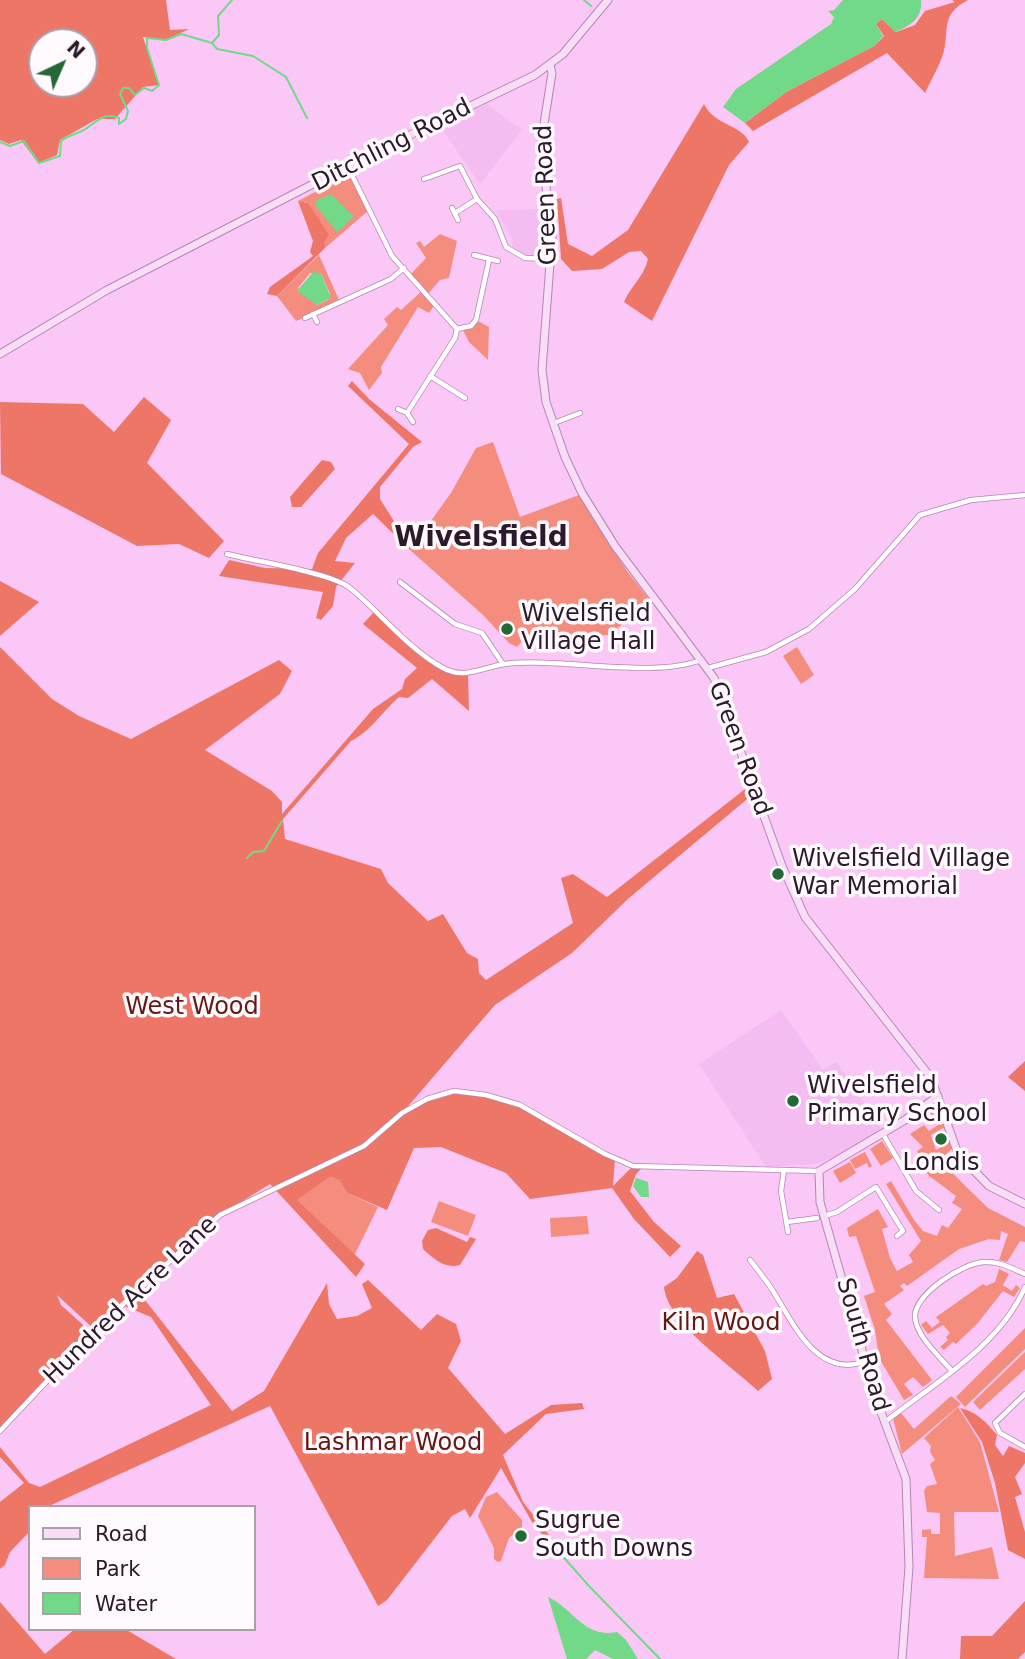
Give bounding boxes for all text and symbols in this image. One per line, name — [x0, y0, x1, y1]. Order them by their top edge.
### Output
north arrow — [28, 28, 98, 98]
text: N — [63, 36, 90, 63]
street label: Ditchling Road — [308, 94, 476, 198]
street label: Green Road — [530, 124, 564, 266]
district label: Wivelsfield — [394, 522, 568, 556]
place label: Wivelsfield Village Hall — [521, 601, 655, 657]
marker: Wivelsfield Village Hall — [499, 621, 515, 637]
street label: Green Road — [701, 678, 777, 820]
place label: Wivelsfield Village War Memorial — [792, 846, 1010, 902]
marker: Wivelsfield Village War Memorial — [770, 866, 786, 882]
park label: West Wood — [125, 994, 259, 1022]
place label: Wivelsfield Primary School — [807, 1073, 987, 1129]
marker: Wivelsfield Primary School — [785, 1093, 801, 1109]
marker: Londis — [933, 1131, 949, 1147]
place label: Londis — [902, 1150, 980, 1178]
street label: Hundred Acre Lane — [38, 1211, 224, 1391]
street label: South Road — [829, 1275, 895, 1415]
park label: Kiln Wood — [662, 1310, 780, 1338]
park label: Lashmar Wood — [304, 1430, 482, 1458]
legend — [28, 1505, 256, 1631]
place label: Sugrue South Downs — [535, 1508, 693, 1564]
text: Road — [95, 1522, 148, 1546]
marker: Sugrue South Downs — [513, 1528, 529, 1544]
text: Park — [95, 1557, 140, 1581]
text: Water — [95, 1592, 157, 1616]

